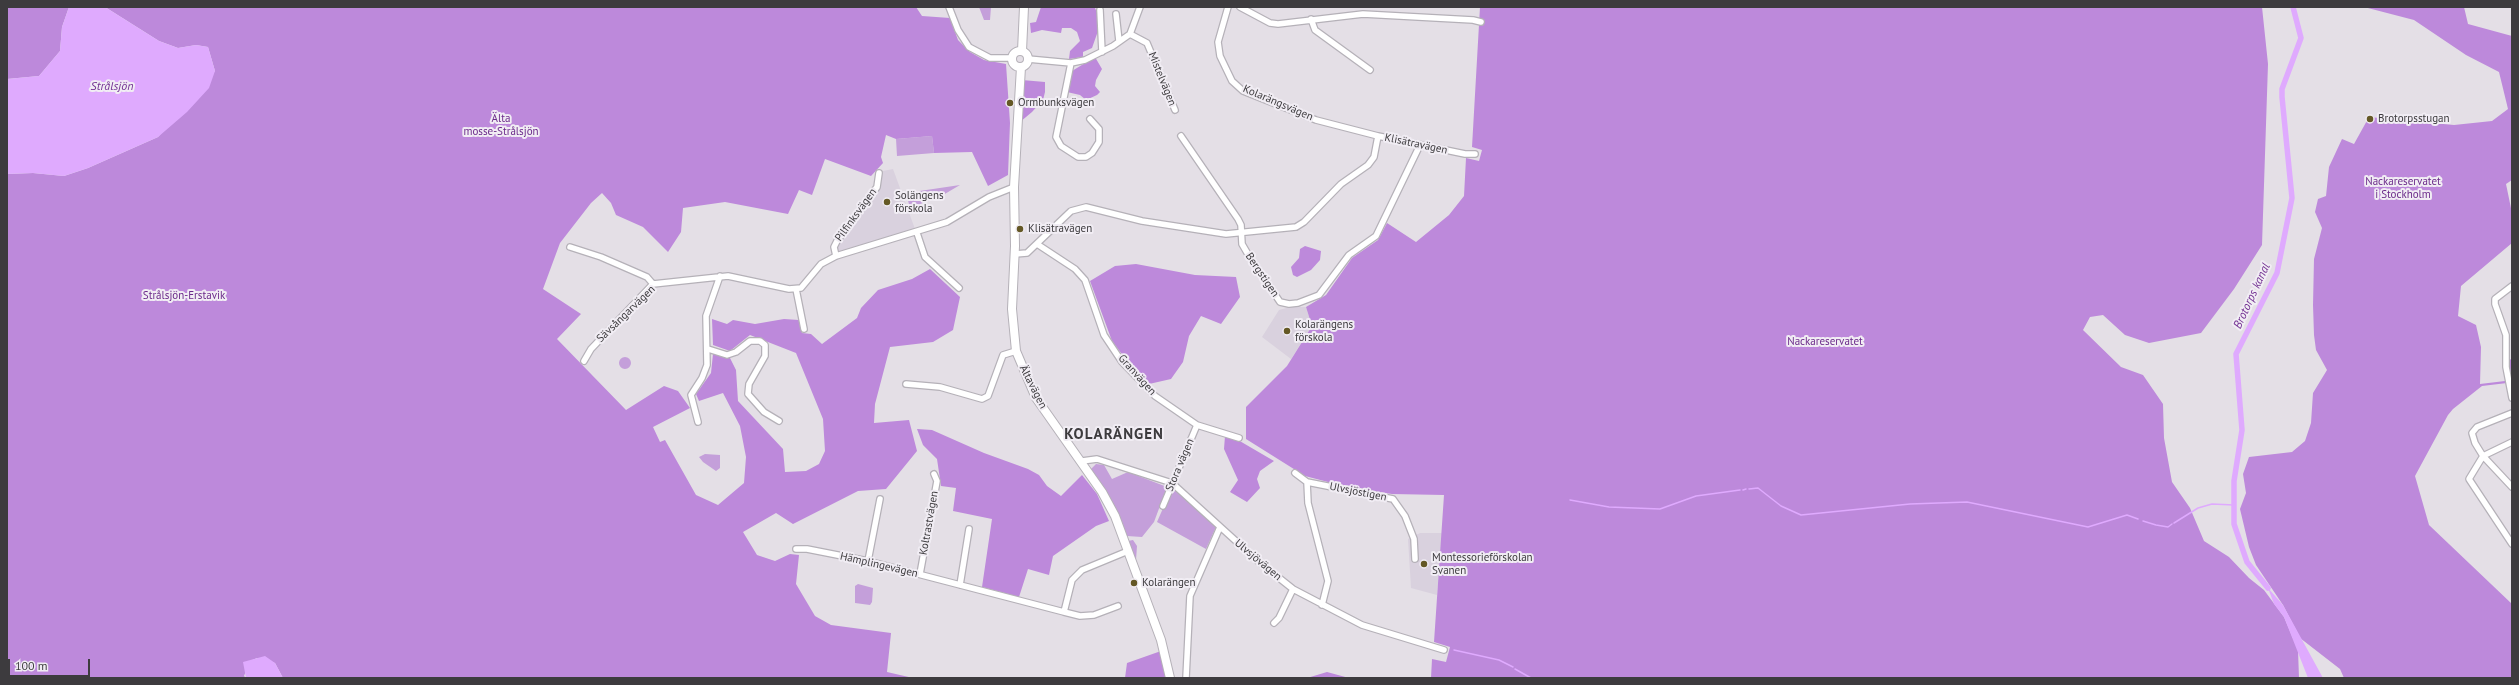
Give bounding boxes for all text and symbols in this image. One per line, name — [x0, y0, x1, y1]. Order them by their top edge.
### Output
street label: Mistelvägen — [1145, 50, 1179, 108]
water label: Strålsjön — [91, 80, 133, 94]
street label: Kolarängsvägen — [1241, 82, 1315, 124]
place label: Ormbunksvägen — [1018, 96, 1094, 110]
marker: Ormbunksvägen — [1005, 98, 1015, 108]
park label: Älta mosse-Strålsjön — [463, 112, 539, 138]
place label: Brotorpsstugan — [2378, 112, 2450, 126]
marker: Brotorpsstugan — [2365, 114, 2375, 124]
street label: Klisätravägen — [1383, 131, 1449, 157]
park label: Nackareservatet i Stockholm — [2365, 175, 2441, 201]
street label: Pilfinksvägen — [832, 186, 880, 244]
place label: Solängens förskola — [895, 189, 944, 215]
marker: Solängens förskola — [882, 197, 892, 207]
place label: Klisätravägen — [1028, 222, 1092, 236]
marker: Klisätravägen — [1015, 224, 1025, 234]
street label: Bergstigen — [1242, 250, 1282, 300]
water label: Brotorps kanal — [2231, 261, 2273, 331]
street label: Sävsångarvägen — [594, 283, 658, 345]
park label: Strålsjön-Erstavik — [143, 289, 225, 303]
place label: Kolarängens förskola — [1295, 318, 1353, 344]
marker: Kolarängens förskola — [1282, 326, 1292, 336]
park label: Nackareservatet — [1787, 335, 1863, 349]
street label: Granvägen — [1115, 352, 1159, 398]
street label: Ältavägen — [1016, 363, 1050, 411]
district label: KOLARÄNGEN — [1064, 426, 1164, 444]
street label: Stora vägen — [1163, 437, 1197, 493]
street label: Ulvsjöstigen — [1328, 480, 1388, 504]
street label: Koltrastvägen — [917, 490, 941, 556]
street label: Ulvsjövägen — [1232, 537, 1284, 583]
street label: Hämplingevägen — [839, 550, 919, 580]
place label: Montessorieförskolan Svanen — [1432, 551, 1533, 577]
marker: Montessorieförskolan Svanen — [1419, 559, 1429, 569]
place label: Kolarängen — [1142, 576, 1195, 590]
marker: Kolarängen — [1129, 578, 1139, 588]
scale bar — [10, 651, 92, 677]
text: 100 m — [15, 658, 48, 673]

